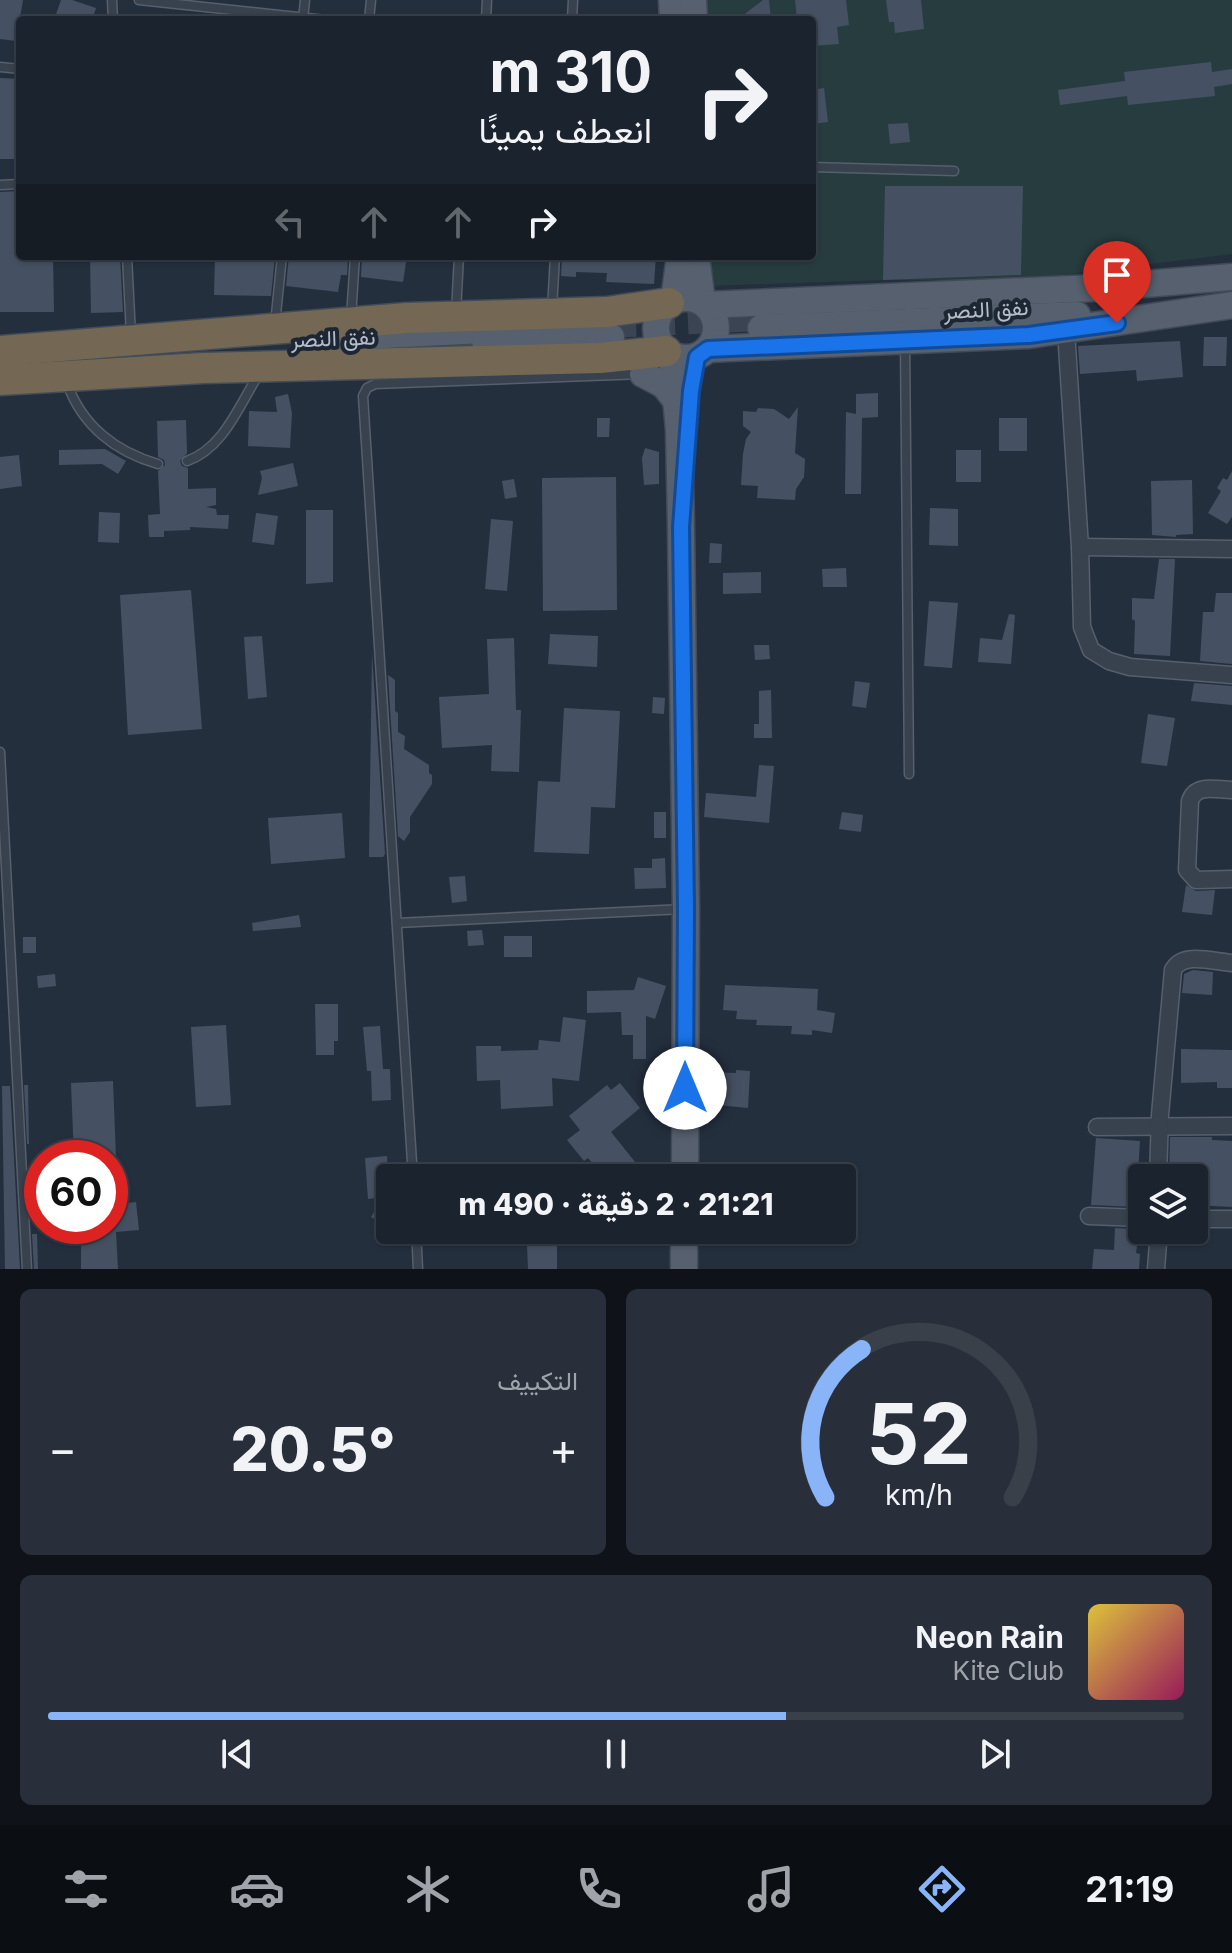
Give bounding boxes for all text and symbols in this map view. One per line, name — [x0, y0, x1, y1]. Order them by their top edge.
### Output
text: 310 m — [490, 38, 652, 106]
icon: right — [680, 48, 784, 152]
text: انعطف يمينًا — [478, 108, 652, 152]
icon: left — [268, 200, 312, 244]
icon: ahead — [352, 200, 396, 244]
icon: ahead — [436, 200, 480, 244]
icon: right — [520, 200, 564, 244]
pin — [1083, 241, 1151, 323]
icon: arrive — [1095, 253, 1139, 297]
street label: نفق النصر — [942, 294, 1029, 325]
street label: نفق النصر — [289, 324, 376, 354]
position arrow — [643, 1046, 727, 1130]
speed limit sign: 60 — [24, 1140, 128, 1244]
map controls — [1128, 1164, 1208, 1244]
button: layers — [1128, 1164, 1208, 1244]
text: 21:21 · 2 دقيقة · 490 m — [458, 1186, 774, 1222]
text: التكييف — [497, 1365, 578, 1396]
text: 52 — [866, 1383, 972, 1484]
text: 20.5° — [230, 1413, 396, 1485]
text: − — [48, 1422, 77, 1476]
text: + — [549, 1422, 578, 1476]
text: km/h — [885, 1477, 953, 1512]
text: Neon Rain — [915, 1619, 1064, 1655]
text: Kite Club — [953, 1655, 1064, 1686]
icon: previous — [215, 1732, 259, 1776]
icon: pause — [594, 1732, 638, 1776]
icon: next — [973, 1732, 1017, 1776]
icon: filters — [58, 1861, 114, 1917]
icon: car — [229, 1861, 285, 1917]
icon: climate — [400, 1861, 456, 1917]
icon: phone — [571, 1861, 627, 1917]
icon: music — [743, 1861, 799, 1917]
icon: directions — [914, 1861, 970, 1917]
text: 21:19 — [1085, 1867, 1174, 1911]

